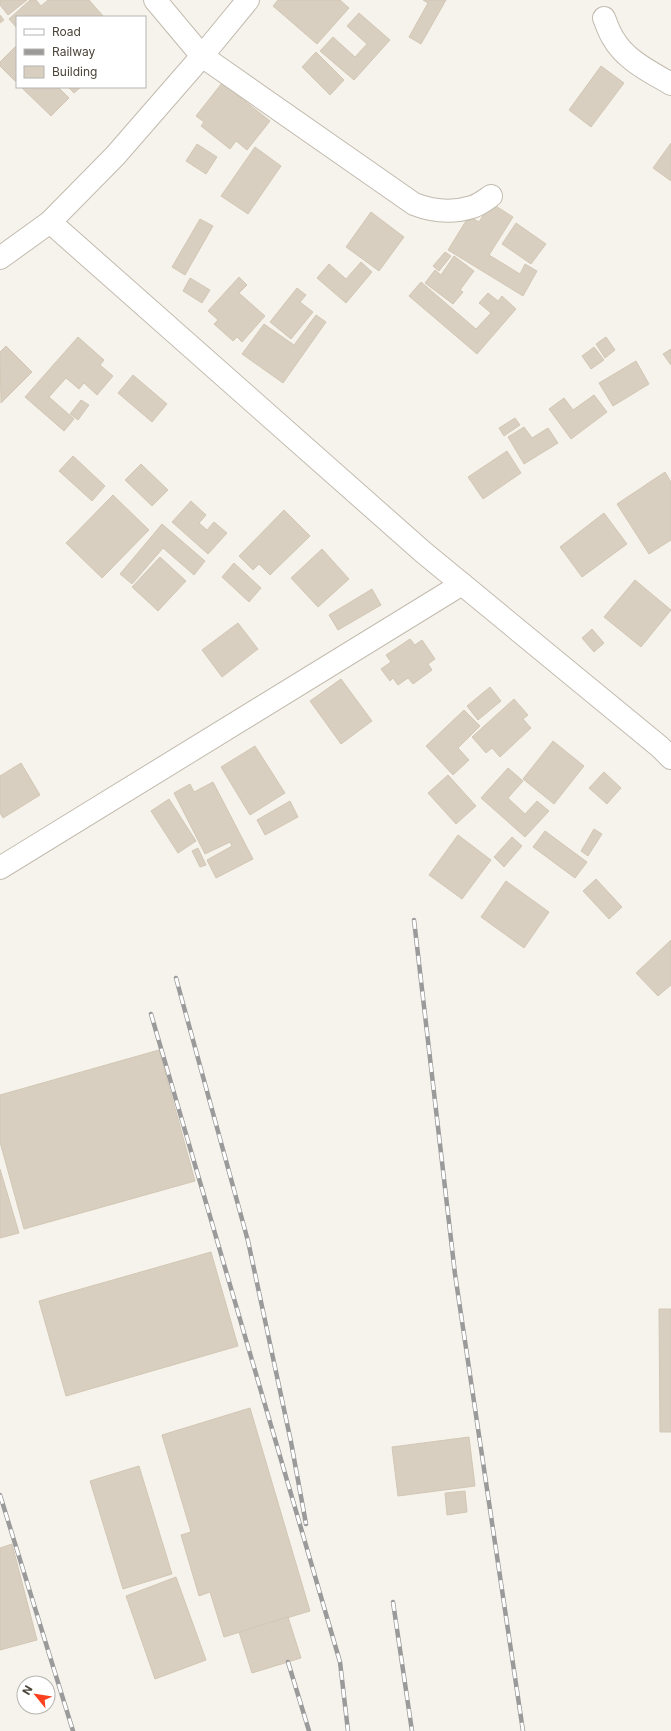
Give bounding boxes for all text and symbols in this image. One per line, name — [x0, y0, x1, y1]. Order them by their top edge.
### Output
legend — [16, 16, 146, 88]
text: Road — [52, 24, 81, 39]
text: Railway — [52, 44, 96, 59]
text: Building — [52, 64, 97, 79]
north arrow — [16, 1675, 56, 1715]
text: N — [19, 1683, 35, 1697]

